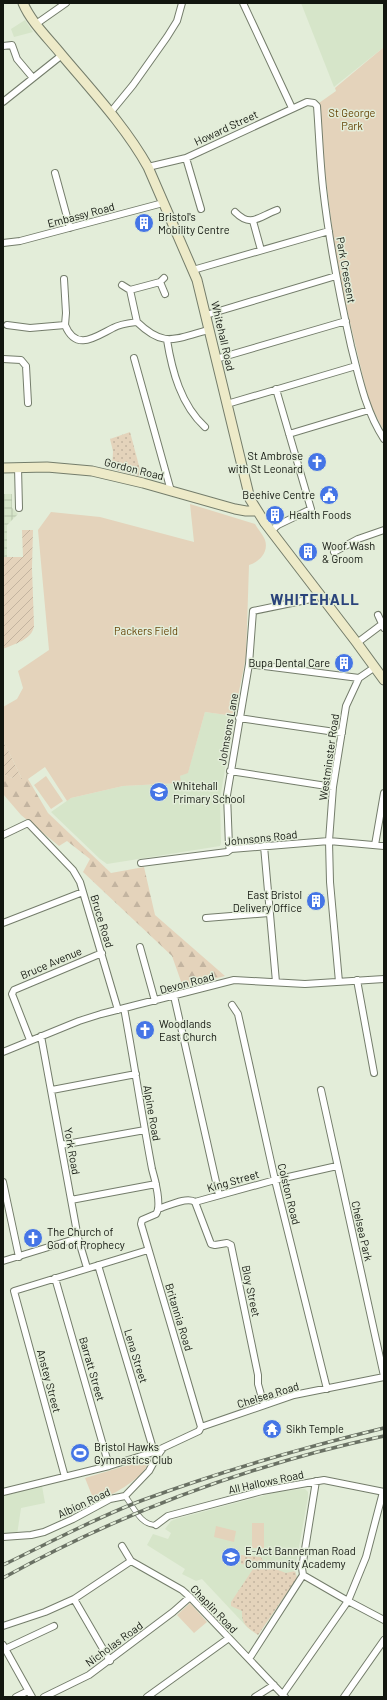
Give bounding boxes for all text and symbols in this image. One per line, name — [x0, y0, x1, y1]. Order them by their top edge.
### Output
park label: St George Park — [329, 106, 376, 132]
street label: Howard Street — [192, 107, 260, 148]
street label: Embassy Road — [46, 199, 116, 230]
place label: Bristol's Mobility Centre — [158, 210, 230, 236]
building icon: Bristol's Mobility Centre — [133, 212, 155, 234]
street label: Park Crescent — [334, 236, 359, 304]
street label: Whitehall Road — [209, 300, 238, 372]
place label: St Ambrose with St Leonard — [228, 449, 303, 475]
church icon: St Ambrose with St Leonard — [306, 451, 328, 473]
street label: Gordon Road — [103, 455, 165, 482]
public building icon: Beehive Centre — [318, 484, 340, 506]
place label: Beehive Centre — [242, 488, 315, 501]
building icon: Health Foods — [264, 504, 286, 526]
place label: Health Foods — [289, 508, 351, 521]
place label: Woof Wash & Groom — [322, 539, 375, 565]
building icon: Woof Wash & Groom — [297, 541, 319, 563]
district label: WHITEHALL — [270, 590, 360, 608]
park label: Packers Field — [114, 624, 178, 637]
building icon: Bupa Dental Care — [333, 652, 355, 674]
place label: Bupa Dental Care — [248, 656, 330, 669]
street label: Johnsons Lane — [215, 692, 240, 766]
street label: Westminster Road — [316, 713, 341, 801]
place label: Whitehall Primary School — [173, 779, 245, 805]
school or university icon: Whitehall Primary School — [148, 781, 170, 803]
street label: Johnsons Road — [224, 827, 298, 848]
place label: East Bristol Delivery Office — [233, 888, 302, 914]
building icon: East Bristol Delivery Office — [305, 890, 327, 912]
street label: Bruce Road — [88, 893, 117, 949]
street label: Bruce Avenue — [18, 944, 84, 981]
street label: Devon Road — [158, 969, 216, 996]
place label: Woodlands East Church — [159, 1017, 217, 1043]
church icon: Woodlands East Church — [134, 1019, 156, 1041]
street label: Alpine Road — [141, 1084, 164, 1142]
street label: York Road — [62, 1126, 83, 1175]
street label: Colston Road — [276, 1162, 303, 1226]
street label: King Street — [205, 1167, 260, 1194]
street label: Chelsea Park — [349, 1199, 376, 1263]
place label: The Church of God of Prophecy — [47, 1225, 125, 1251]
church icon: The Church of God of Prophecy — [22, 1227, 44, 1249]
street label: Bloy Street — [240, 1264, 263, 1318]
street label: Britannia Road — [163, 1281, 196, 1352]
street label: Lena Street — [122, 1327, 151, 1384]
street label: Barratt Street — [77, 1335, 108, 1403]
street label: Anstey Street — [35, 1348, 64, 1414]
street label: Chelsea Road — [235, 1379, 300, 1410]
temple icon: Sikh Temple — [261, 1418, 283, 1440]
place label: Sikh Temple — [286, 1422, 344, 1435]
place label: Bristol Hawks Gymnastics Club — [94, 1440, 173, 1466]
sports icon: Bristol Hawks Gymnastics Club — [69, 1442, 91, 1464]
street label: All Hallows Road — [227, 1467, 305, 1496]
street label: Albion Road — [55, 1485, 112, 1520]
place label: E-Act Bannerman Road Community Academy — [245, 1544, 356, 1570]
school or university icon: E-Act Bannerman Road Community Academy — [220, 1546, 242, 1568]
street label: Chaplin Road — [188, 1582, 241, 1636]
street label: Nicholas Road — [82, 1618, 145, 1669]

